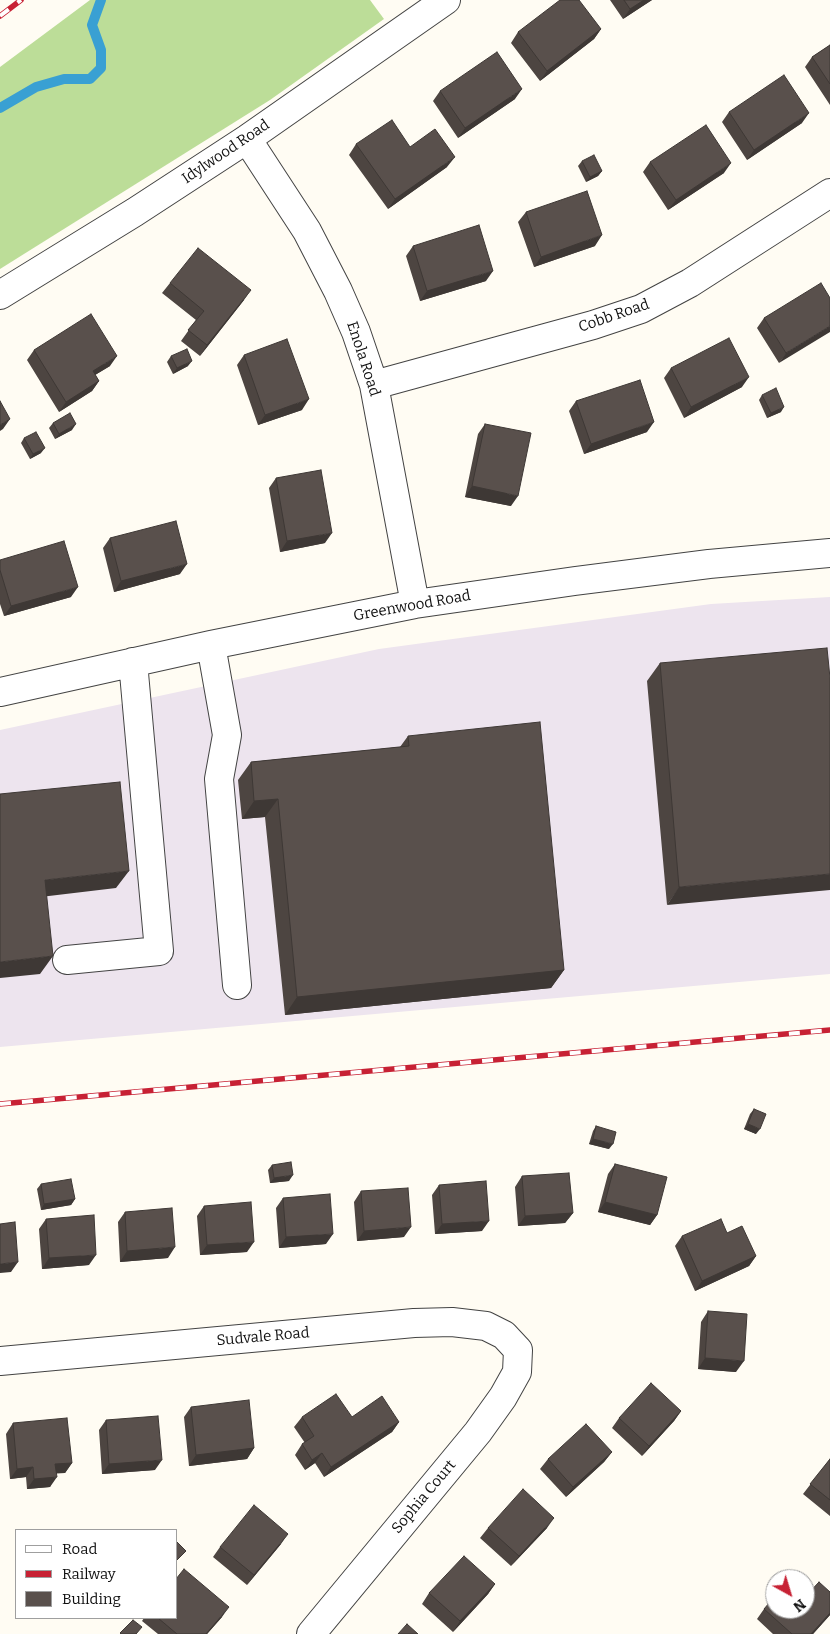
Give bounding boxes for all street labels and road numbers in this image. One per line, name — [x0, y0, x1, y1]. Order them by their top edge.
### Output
street label: Idylwood Road — [179, 116, 273, 188]
street label: Cobb Road — [576, 296, 652, 336]
street label: Enola Road — [342, 319, 384, 399]
street label: Greenwood Road — [352, 587, 472, 625]
street label: Sudvale Road — [216, 1324, 310, 1350]
street label: Sophia Court — [388, 1457, 460, 1537]

